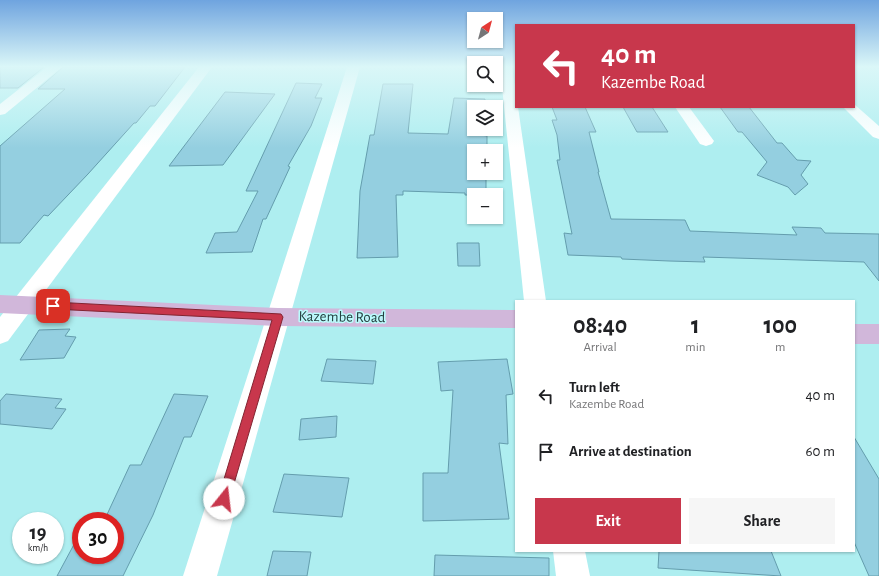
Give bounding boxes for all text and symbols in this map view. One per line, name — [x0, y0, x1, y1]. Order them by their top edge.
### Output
north arrow — [467, 12, 503, 48]
map controls — [467, 12, 503, 224]
icon: left — [535, 40, 587, 92]
text: 40 m — [601, 41, 657, 69]
button: search — [467, 56, 503, 92]
text: Kazembe Road — [601, 74, 705, 92]
button: layers — [467, 100, 503, 136]
button: + — [467, 144, 503, 180]
button: − — [467, 188, 503, 224]
pin — [36, 289, 70, 323]
icon: arrive — [42, 295, 64, 317]
street label: Kazembe Road — [298, 309, 386, 325]
text: 08:40 — [573, 314, 627, 338]
text: 1 — [691, 314, 700, 338]
text: 100 — [763, 314, 797, 338]
text: Arrival — [583, 341, 617, 354]
text: min — [685, 341, 706, 354]
text: m — [775, 341, 785, 354]
text: Turn left — [569, 380, 620, 395]
icon: left — [535, 385, 557, 407]
text: 40 m — [805, 388, 835, 403]
text: Kazembe Road — [569, 398, 644, 411]
icon: arrive — [535, 441, 557, 463]
text: Arrive at destination — [569, 444, 692, 459]
text: 60 m — [806, 444, 835, 459]
position arrow — [203, 478, 245, 520]
button: Exit — [535, 498, 681, 544]
button: Share — [689, 498, 835, 544]
speed limit sign: 30 — [72, 512, 124, 564]
text: 19 — [30, 523, 46, 543]
text: km/h — [28, 543, 48, 553]

